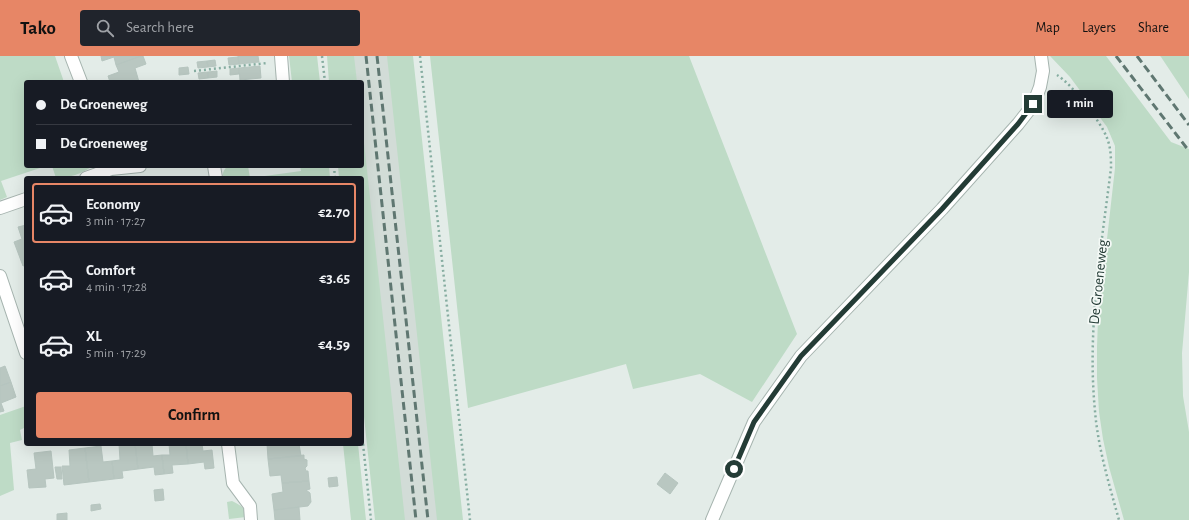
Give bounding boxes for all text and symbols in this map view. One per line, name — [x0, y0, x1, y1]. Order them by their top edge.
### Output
search box — [80, 10, 360, 46]
icon: search — [94, 17, 116, 39]
text: Tako — [20, 19, 56, 38]
text: Search here — [126, 20, 194, 35]
text: Map — [1035, 21, 1060, 35]
text: Layers — [1082, 21, 1116, 35]
text: Share — [1138, 21, 1169, 35]
callout: 1 min — [1047, 90, 1113, 118]
route end — [1024, 95, 1042, 113]
text: De Groeneweg — [60, 97, 147, 112]
text: 1 min — [1066, 97, 1094, 110]
text: De Groeneweg — [60, 136, 147, 151]
icon: car — [38, 195, 74, 231]
text: Economy — [86, 197, 140, 212]
text: €2.70 — [318, 205, 350, 220]
text: 3 min · 17:27 — [86, 215, 145, 228]
street label: De Groeneweg — [1087, 238, 1110, 325]
icon: car — [38, 261, 74, 297]
text: Comfort — [86, 263, 135, 278]
text: €3.65 — [319, 271, 350, 286]
text: 4 min · 17:28 — [86, 281, 147, 294]
icon: car — [38, 327, 74, 363]
text: XL — [86, 329, 102, 344]
text: €4.59 — [318, 337, 350, 352]
text: 5 min · 17:29 — [86, 347, 146, 360]
button: Confirm — [36, 392, 352, 438]
route start — [725, 460, 743, 478]

